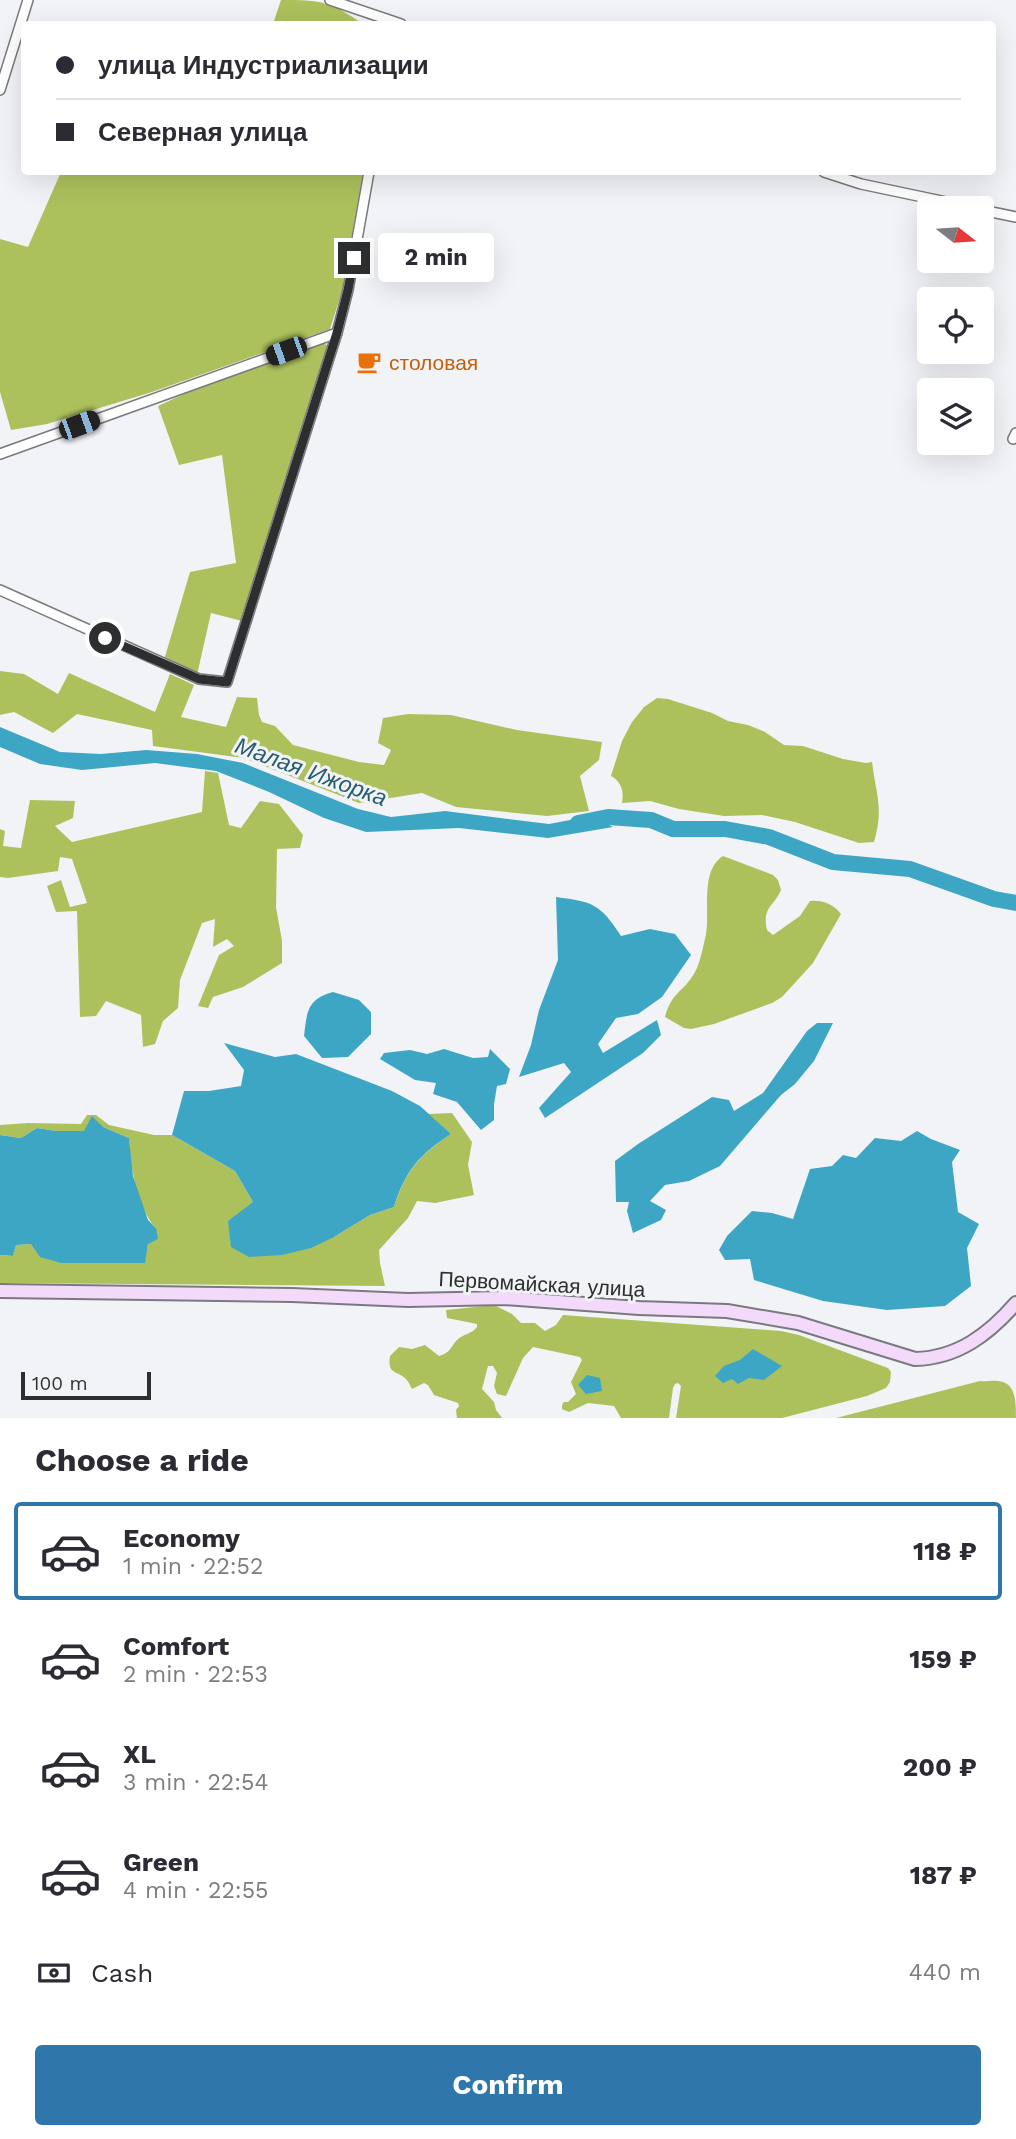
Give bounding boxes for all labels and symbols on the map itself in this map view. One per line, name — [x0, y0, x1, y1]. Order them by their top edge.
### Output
north arrow — [917, 196, 994, 273]
callout: 2 min — [378, 233, 494, 282]
route end — [338, 242, 370, 274]
car — [263, 334, 310, 368]
cafe icon: столовая — [355, 348, 383, 376]
place label: столовая — [389, 350, 478, 375]
car — [56, 408, 103, 442]
route start — [89, 622, 121, 654]
water label: Малая Ижорка — [232, 732, 390, 812]
street label: Первомайская улица — [438, 1266, 646, 1302]
scale bar — [21, 1369, 150, 1401]

